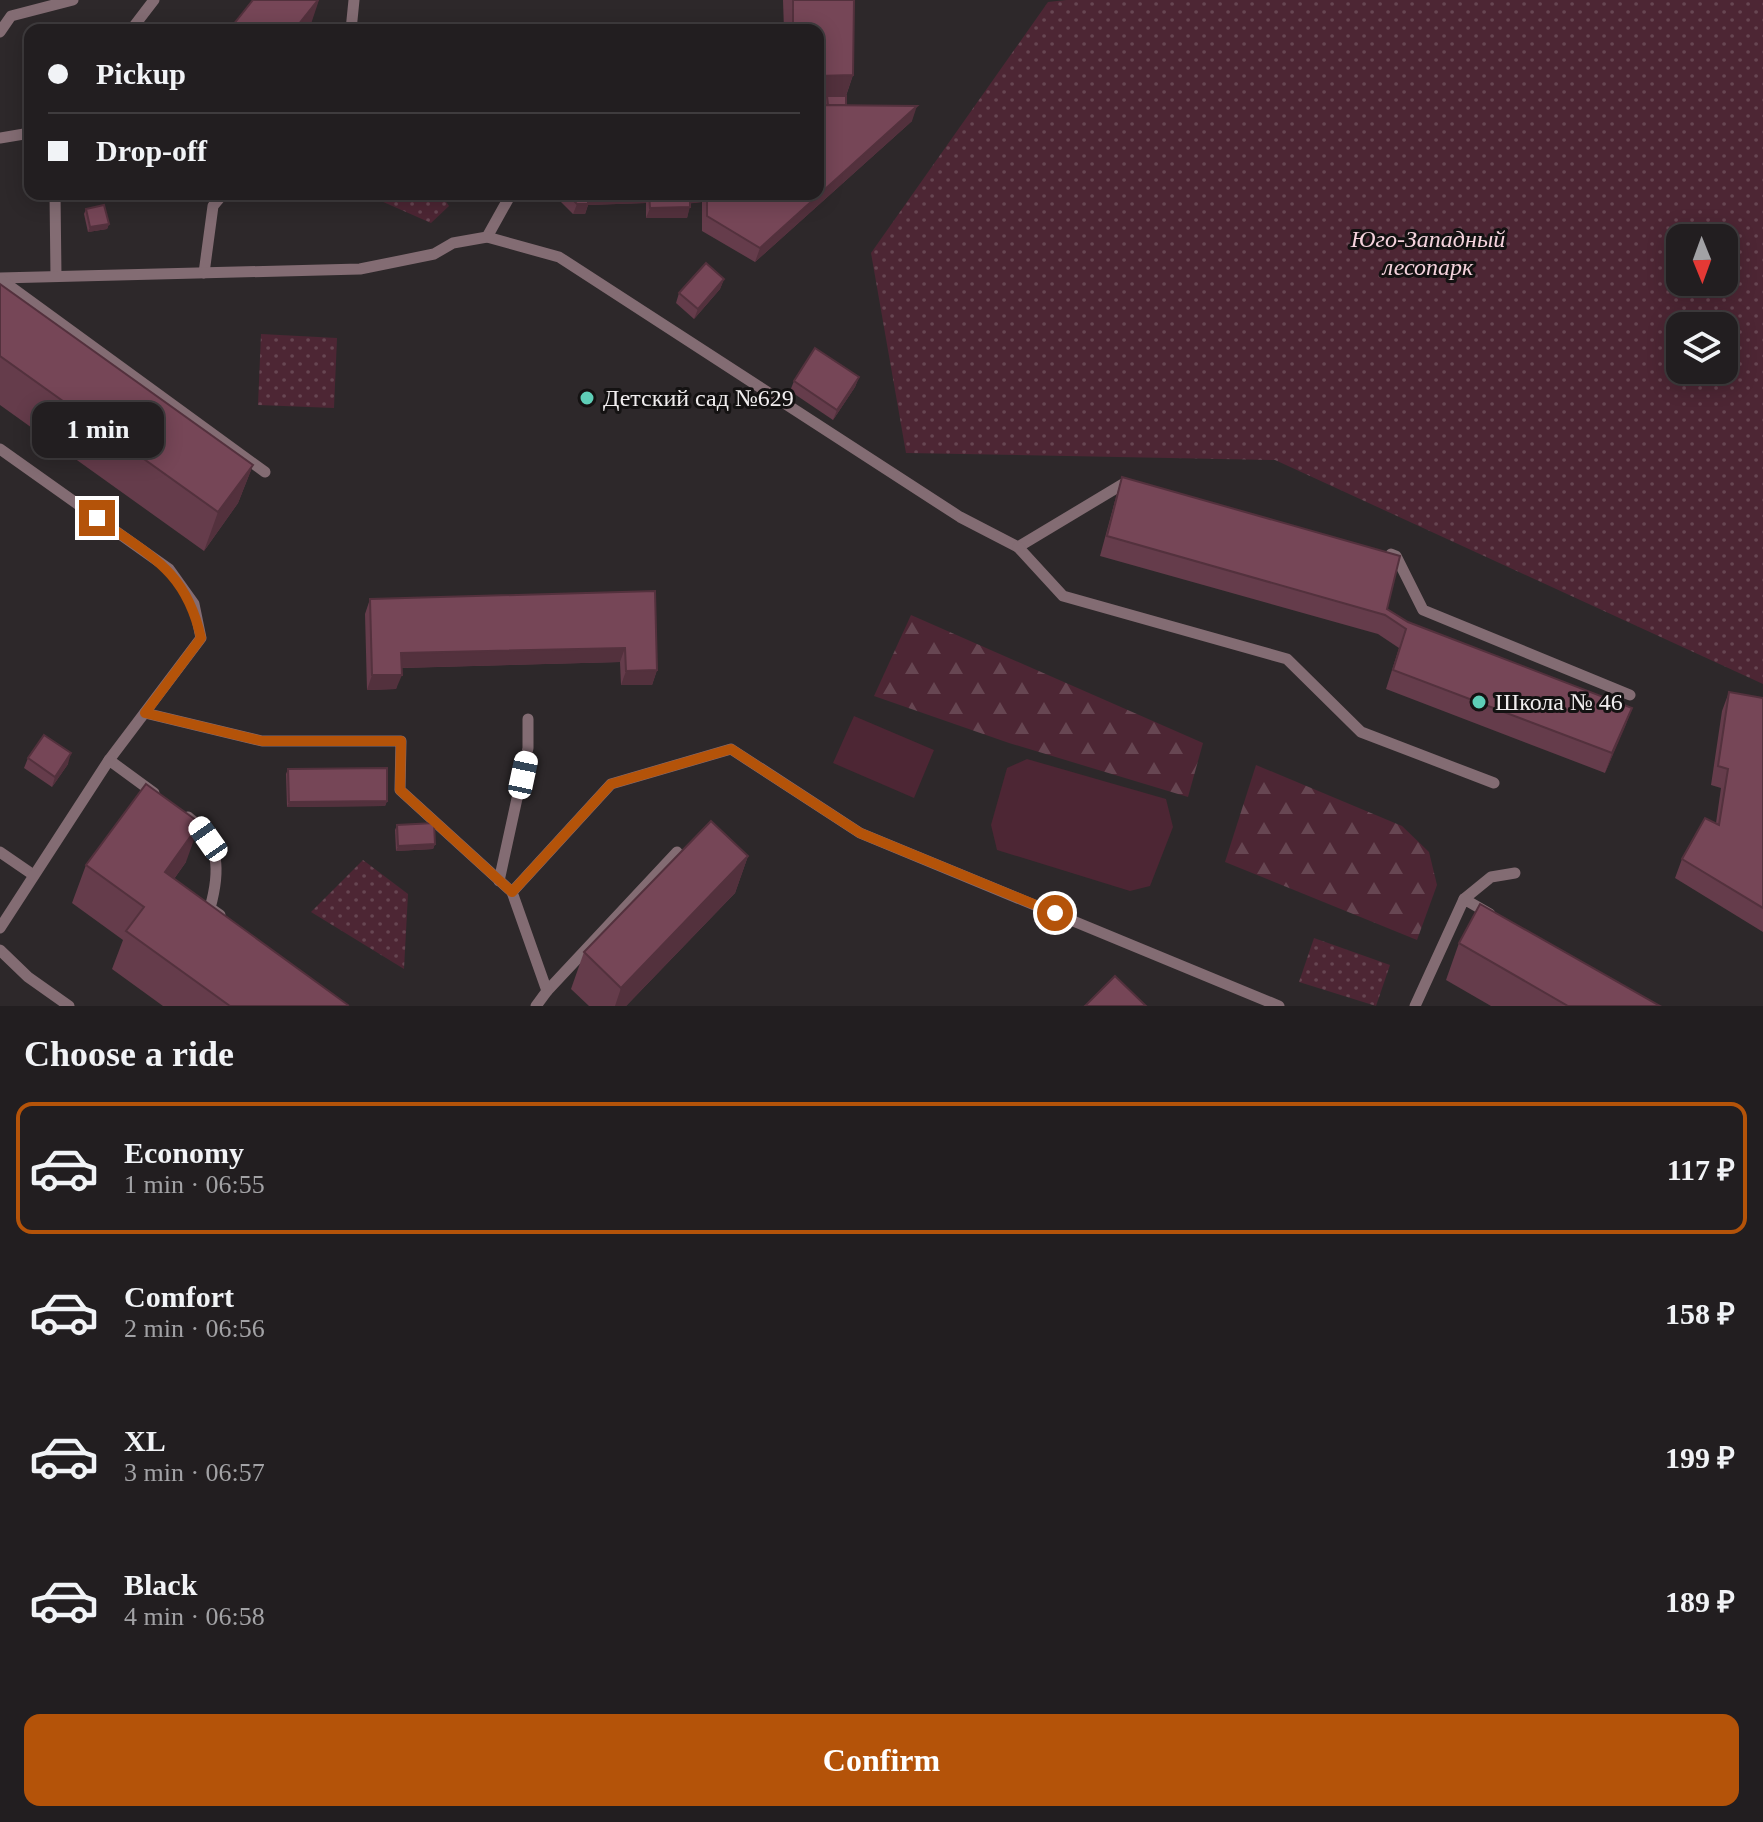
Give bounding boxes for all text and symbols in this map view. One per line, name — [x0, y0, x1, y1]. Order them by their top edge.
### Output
text: Pickup — [96, 57, 186, 90]
text: Drop-off — [96, 134, 207, 167]
north arrow — [1666, 224, 1738, 296]
map controls — [1666, 224, 1738, 384]
park label: Юго-Западный лесопарк — [1350, 226, 1505, 280]
button: layers — [1666, 312, 1738, 384]
place label: Детский сад №629 — [603, 385, 794, 411]
marker: Детский сад №629 — [578, 389, 596, 407]
callout: 1 min — [31, 402, 163, 458]
text: 1 min — [67, 415, 129, 444]
route end — [79, 500, 115, 536]
place label: Школа № 46 — [1495, 689, 1623, 715]
marker: Школа № 46 — [1470, 693, 1488, 711]
car — [506, 749, 540, 801]
car — [184, 812, 232, 866]
route start — [1037, 895, 1073, 931]
text: Choose a ride — [24, 1034, 234, 1074]
icon: car — [28, 1132, 100, 1204]
text: Economy — [124, 1136, 244, 1169]
text: 117 ₽ — [1667, 1153, 1735, 1186]
text: 1 min · 06:55 — [124, 1170, 265, 1199]
icon: car — [28, 1276, 100, 1348]
text: Comfort — [124, 1280, 234, 1313]
text: 158 ₽ — [1665, 1297, 1735, 1330]
text: 2 min · 06:56 — [124, 1314, 265, 1343]
icon: car — [28, 1420, 100, 1492]
text: XL — [124, 1424, 166, 1457]
text: 199 ₽ — [1665, 1441, 1735, 1474]
text: 3 min · 06:57 — [124, 1458, 265, 1487]
icon: car — [28, 1564, 100, 1636]
text: Black — [124, 1568, 197, 1601]
text: 189 ₽ — [1665, 1585, 1735, 1618]
text: 4 min · 06:58 — [124, 1602, 265, 1631]
button: Confirm — [24, 1714, 1739, 1806]

